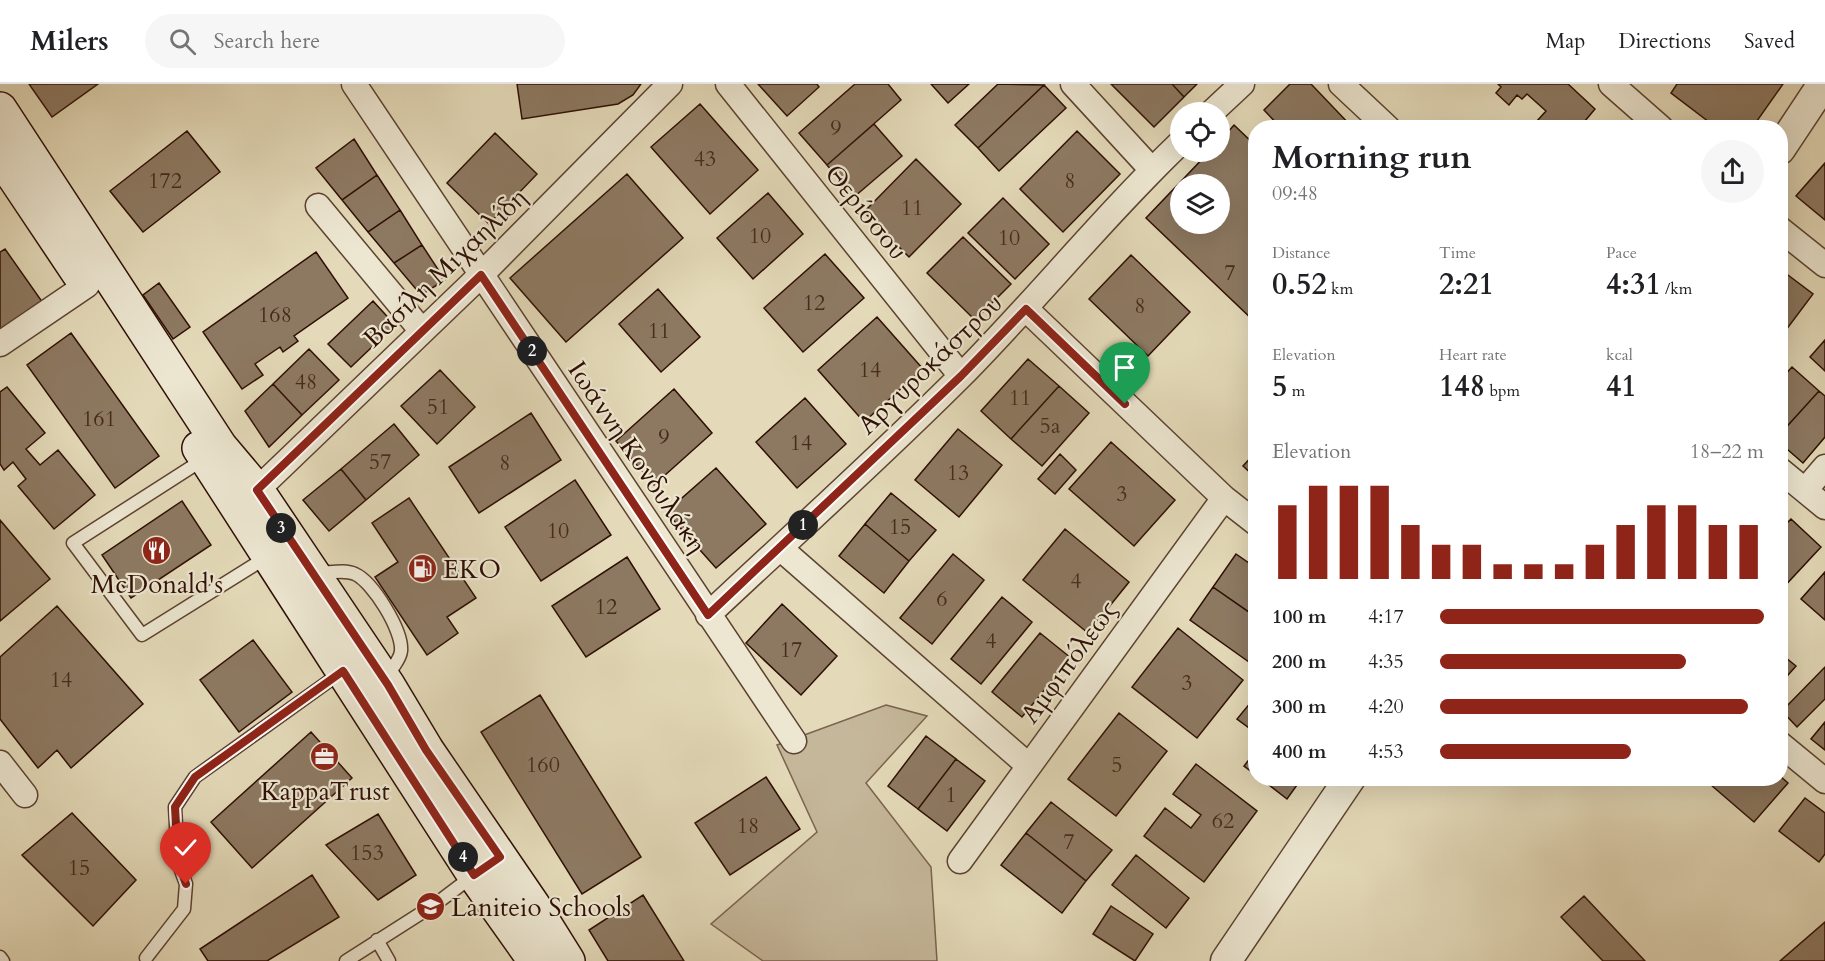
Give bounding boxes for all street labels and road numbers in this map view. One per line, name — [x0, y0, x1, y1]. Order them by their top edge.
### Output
street label: Θερίσσου — [817, 157, 915, 267]
street label: Βασίλη Μιχαηλίδη — [355, 181, 535, 355]
street label: Αργυροκάστρου — [850, 286, 1010, 442]
street label: Ιωάννη Κονδυλάκη — [560, 354, 714, 560]
street label: Αμφιπόλεως — [1013, 594, 1125, 730]

